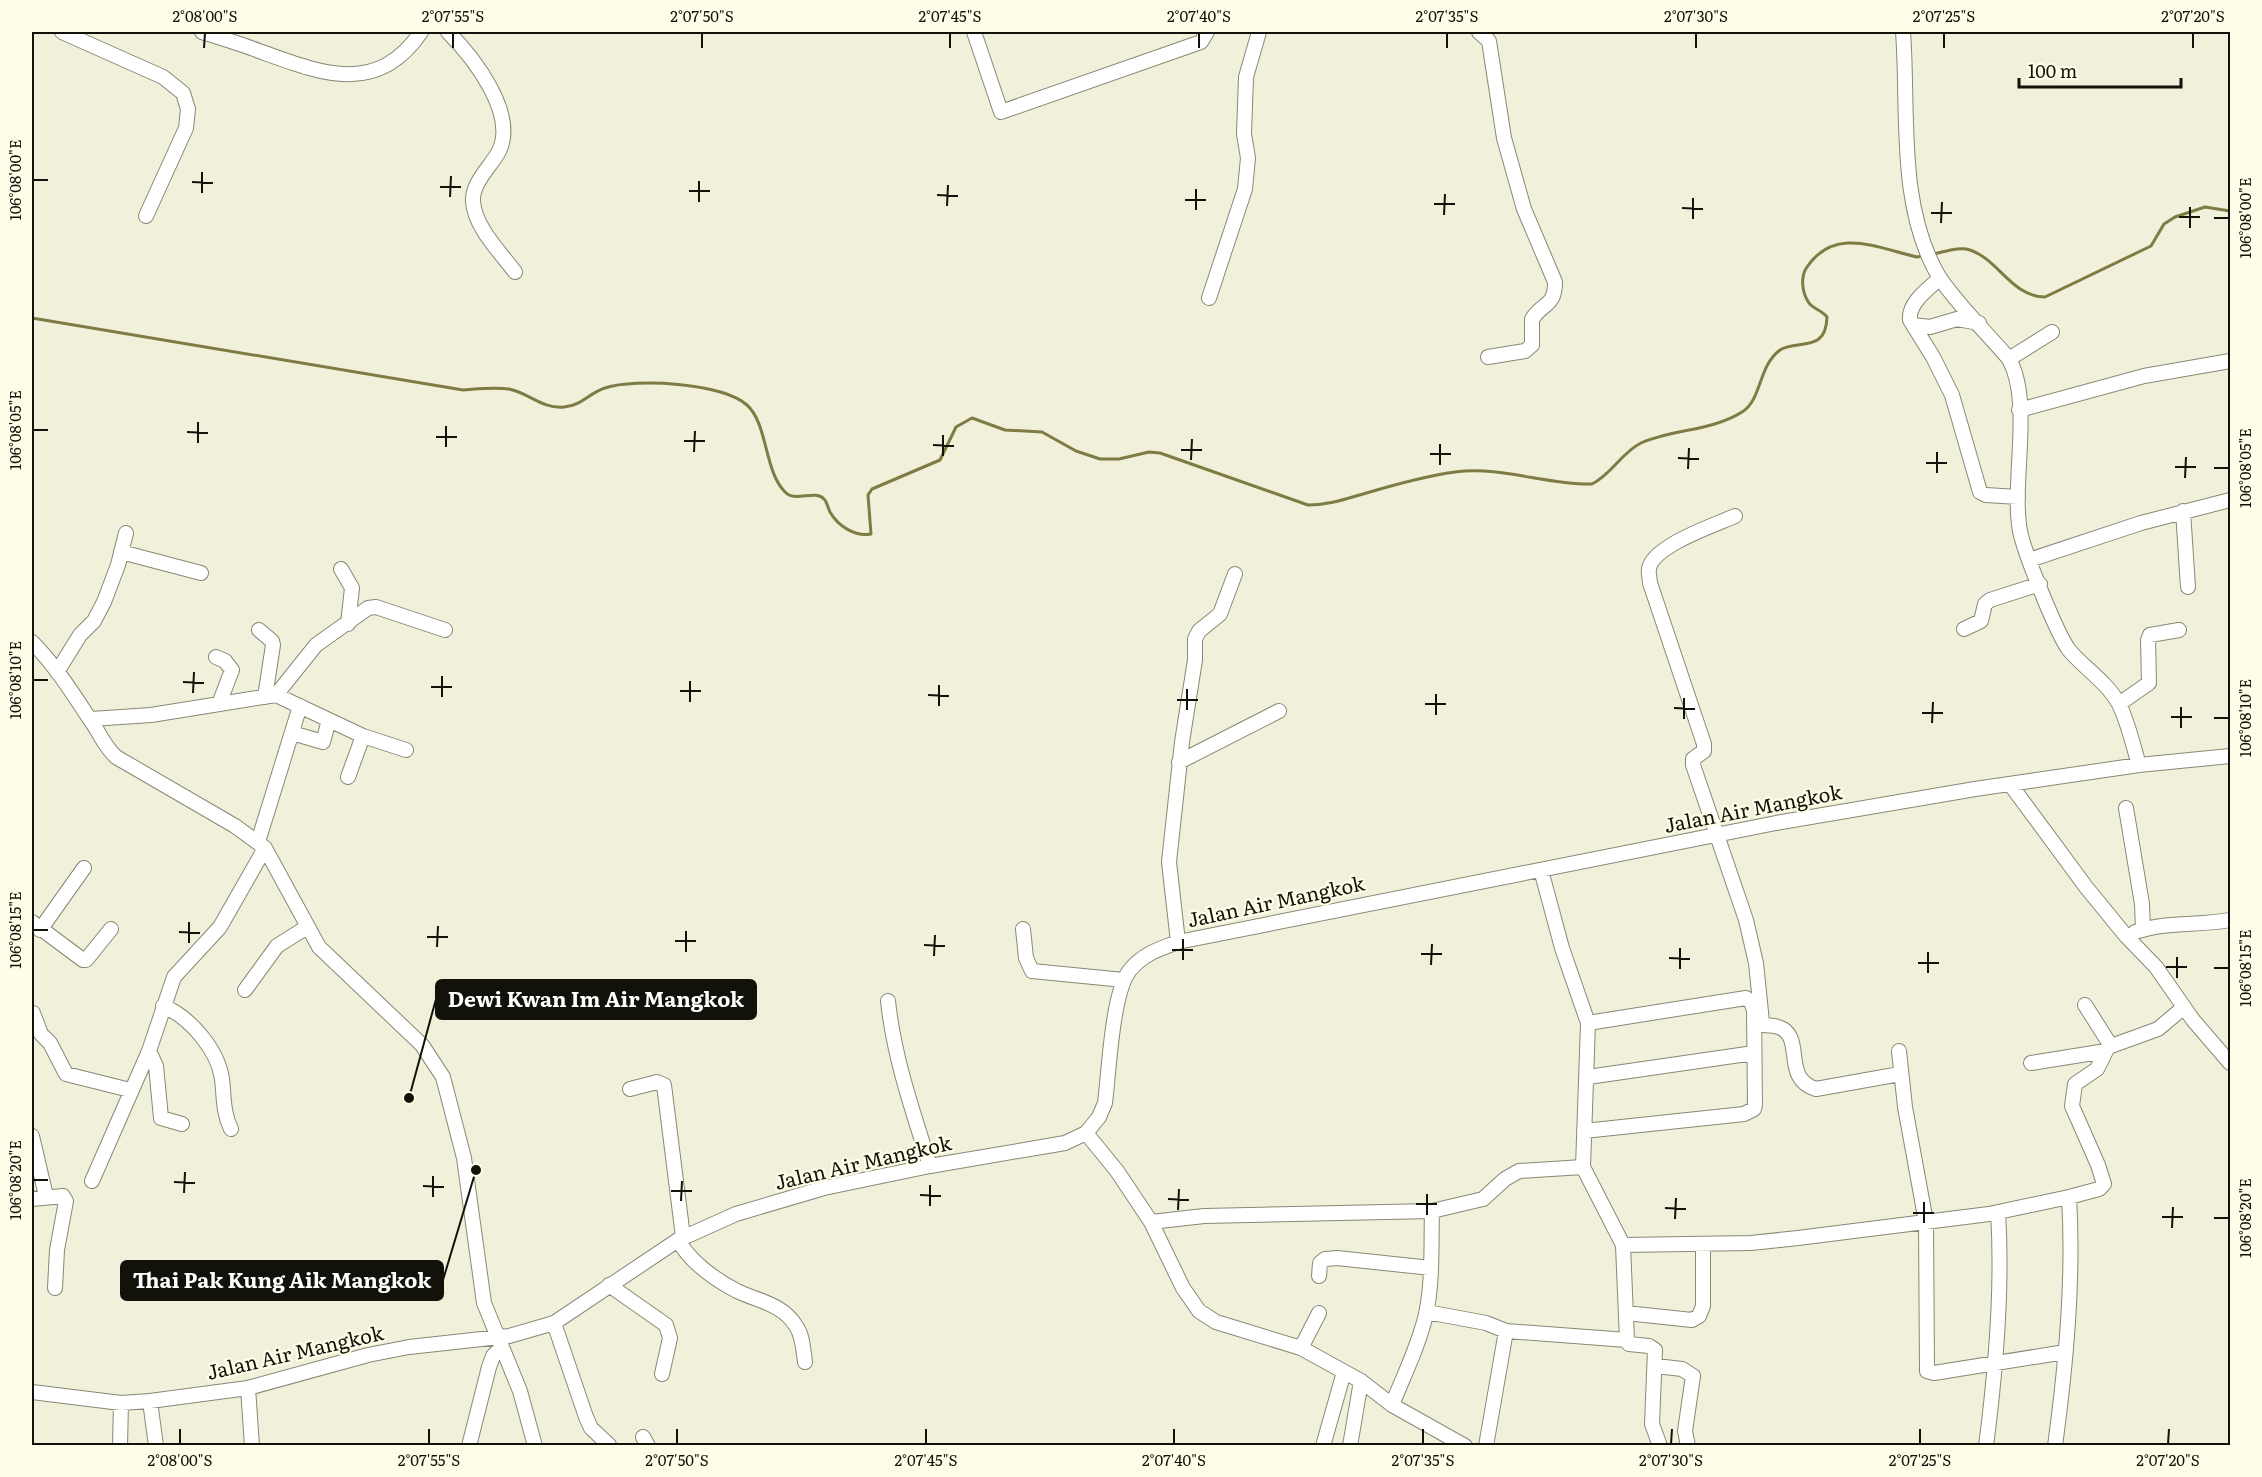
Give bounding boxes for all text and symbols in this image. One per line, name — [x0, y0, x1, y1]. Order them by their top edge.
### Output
text: 2°08'00"S — [172, 4, 238, 27]
text: 2°07'55"S — [422, 4, 484, 27]
text: 2°07'50"S — [670, 4, 734, 27]
text: 2°07'45"S — [919, 4, 982, 27]
text: 2°07'40"S — [1167, 4, 1231, 27]
text: 2°07'35"S — [1416, 4, 1478, 27]
text: 2°07'30"S — [1664, 4, 1728, 27]
text: 2°07'25"S — [1913, 4, 1975, 27]
text: 2°07'20"S — [2161, 4, 2225, 27]
scale bar — [2019, 51, 2181, 89]
text: 100 m — [2028, 57, 2077, 84]
text: 106°08'00"E — [3, 140, 26, 220]
text: 106°08'00"E — [2233, 178, 2256, 258]
text: 106°08'05"E — [3, 390, 26, 470]
text: 106°08'05"E — [2233, 428, 2256, 508]
text: 106°08'10"E — [3, 641, 26, 719]
text: 106°08'10"E — [2233, 679, 2256, 757]
street label: Jalan Air Mangkok — [1661, 775, 1845, 839]
street label: Jalan Air Mangkok — [1184, 866, 1368, 933]
text: 106°08'15"E — [3, 891, 26, 969]
text: 106°08'15"E — [2233, 929, 2256, 1007]
callout: Dewi Kwan Im Air Mangkok — [436, 980, 756, 1019]
text: Dewi Kwan Im Air Mangkok — [448, 982, 745, 1013]
street label: Jalan Air Mangkok — [771, 1126, 955, 1196]
text: 106°08'20"E — [3, 1140, 26, 1220]
text: 106°08'20"E — [2233, 1178, 2256, 1258]
callout: Thai Pak Kung Aik Mangkok — [121, 1261, 443, 1300]
text: Thai Pak Kung Aik Mangkok — [133, 1263, 432, 1294]
street label: Jalan Air Mangkok — [203, 1316, 387, 1386]
text: 2°08'00"S — [147, 1448, 213, 1471]
text: 2°07'55"S — [398, 1448, 460, 1471]
text: 2°07'50"S — [645, 1448, 709, 1471]
text: 2°07'45"S — [895, 1448, 958, 1471]
text: 2°07'40"S — [1142, 1448, 1206, 1471]
text: 2°07'35"S — [1392, 1448, 1454, 1471]
text: 2°07'30"S — [1639, 1448, 1703, 1471]
text: 2°07'25"S — [1889, 1448, 1951, 1471]
text: 2°07'20"S — [2136, 1448, 2200, 1471]

